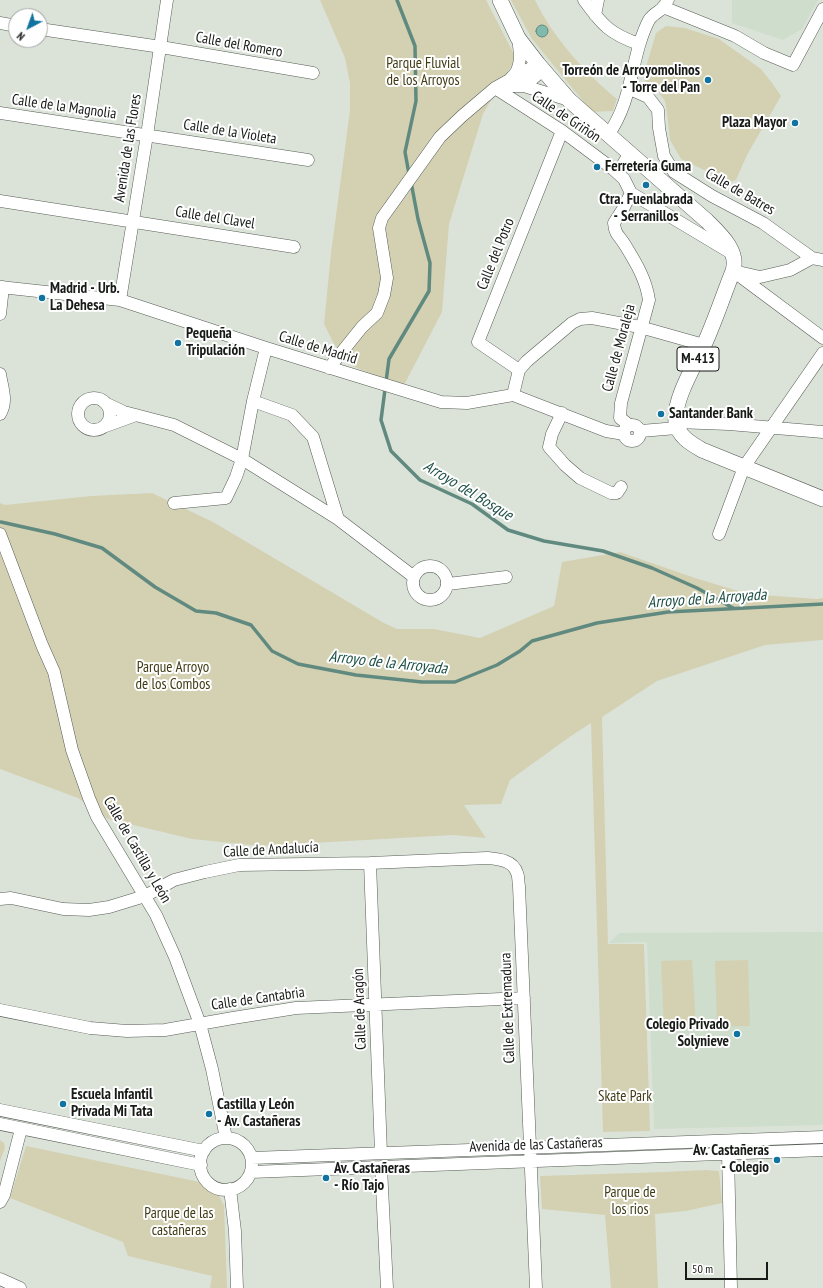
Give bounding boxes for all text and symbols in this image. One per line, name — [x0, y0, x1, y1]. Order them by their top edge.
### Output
north arrow — [8, 8, 48, 48]
street label: Calle del Romero — [194, 28, 284, 62]
text: N — [14, 29, 28, 44]
park label: Parque Fluvial de los Arroyos — [386, 55, 460, 90]
place label: Torreón de Arroyomolinos - Torre del Pan — [562, 62, 700, 97]
marker: Torreón de Arroyomolinos - Torre del Pan — [703, 75, 713, 85]
street label: Calle de Griñón — [528, 87, 604, 147]
street label: Calle de la Magnolia — [11, 91, 117, 123]
street label: Avenida de las Flores — [111, 93, 145, 203]
place label: Plaza Mayor — [722, 114, 787, 132]
street label: Calle de la Violeta — [182, 116, 278, 148]
marker: Plaza Mayor — [790, 118, 800, 128]
place label: Ferretería Guma — [605, 158, 691, 176]
marker: Ferretería Guma — [592, 162, 602, 172]
street label: Calle de Batres — [702, 165, 778, 219]
marker: Ctra. Fuenlabrada - Serranillos — [641, 180, 651, 190]
place label: Ctra. Fuenlabrada - Serranillos — [599, 191, 693, 226]
street label: Calle del Clavel — [174, 203, 256, 233]
street label: Calle del Potro — [473, 215, 519, 293]
place label: Madrid - Urb. La Dehesa — [50, 280, 120, 315]
marker: Madrid - Urb. La Dehesa — [37, 293, 47, 303]
street label: Calle de Moraleja — [599, 302, 639, 394]
place label: Pequeña Tripulación — [186, 325, 245, 360]
street label: Calle de Madrid — [277, 328, 359, 368]
marker: Pequeña Tripulación — [173, 338, 183, 348]
road number: M-413 — [677, 347, 719, 371]
place label: Santander Bank — [669, 405, 753, 423]
marker: Santander Bank — [656, 409, 666, 419]
water label: Arroyo del Bosque — [420, 457, 516, 525]
water label: Arroyo de la Arroyada — [647, 585, 767, 613]
water label: Arroyo de la Arroyada — [328, 647, 448, 679]
park label: Parque Arroyo de los Combos — [136, 659, 210, 694]
street label: Calle de Castilla y León — [99, 794, 175, 906]
street label: Calle de Andalucía — [223, 839, 319, 861]
street label: Calle de Extremadura — [497, 952, 519, 1064]
street label: Calle de Aragón — [350, 968, 370, 1050]
street label: Calle de Cantabria — [210, 984, 306, 1014]
place label: Colegio Privado Solynieve — [646, 1016, 729, 1051]
marker: Colegio Privado Solynieve — [732, 1029, 742, 1039]
place label: Escuela Infantil Privada Mi Tata — [71, 1086, 153, 1121]
park label: Skate Park — [598, 1088, 652, 1106]
place label: Castilla y León - Av. Castañeras — [217, 1096, 300, 1131]
marker: Escuela Infantil Privada Mi Tata — [58, 1099, 68, 1109]
marker: Castilla y León - Av. Castañeras — [204, 1109, 214, 1119]
street label: Avenida de las Castañeras — [469, 1134, 603, 1156]
place label: Av. Castañeras - Colegio — [693, 1142, 769, 1177]
marker: Av. Castañeras - Colegio — [772, 1155, 782, 1165]
place label: Av. Castañeras - Río Tajo — [334, 1160, 410, 1195]
marker: Av. Castañeras - Río Tajo — [321, 1173, 331, 1183]
park label: Parque de los rios — [604, 1184, 656, 1219]
park label: Parque de las castañeras — [144, 1205, 214, 1240]
scale bar — [687, 1254, 770, 1280]
text: 50 m — [692, 1261, 713, 1276]

